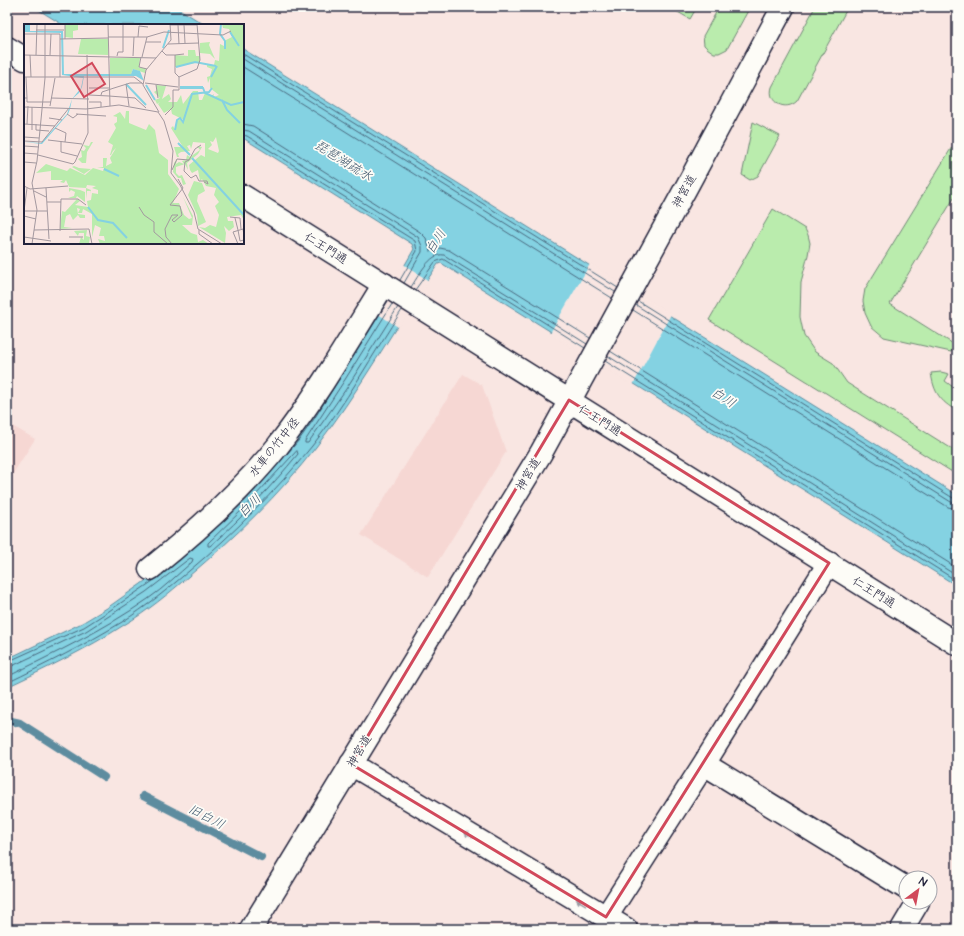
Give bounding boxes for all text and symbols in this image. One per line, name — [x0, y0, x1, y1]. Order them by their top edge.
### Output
inset map — [24, 24, 244, 244]
water label: 琵琶湖疏水 — [311, 136, 376, 186]
street label: 神宮道 — [668, 171, 701, 211]
water label: 白川 — [421, 226, 450, 257]
street label: 仁王門通 — [301, 228, 351, 268]
water label: 白川 — [708, 383, 739, 412]
street label: 仁王門通 — [575, 400, 625, 440]
street label: 水車の竹中径 — [245, 414, 304, 481]
street label: 神宮道 — [512, 454, 545, 494]
water label: 白川 — [234, 490, 265, 521]
street label: 仁王門通 — [849, 572, 899, 612]
street label: 神宮道 — [343, 731, 376, 771]
water label: 旧白川 — [185, 800, 228, 834]
one-way arrow — [464, 831, 474, 839]
north arrow — [898, 870, 938, 910]
text: N — [916, 874, 930, 890]
one-way arrow — [575, 898, 587, 905]

